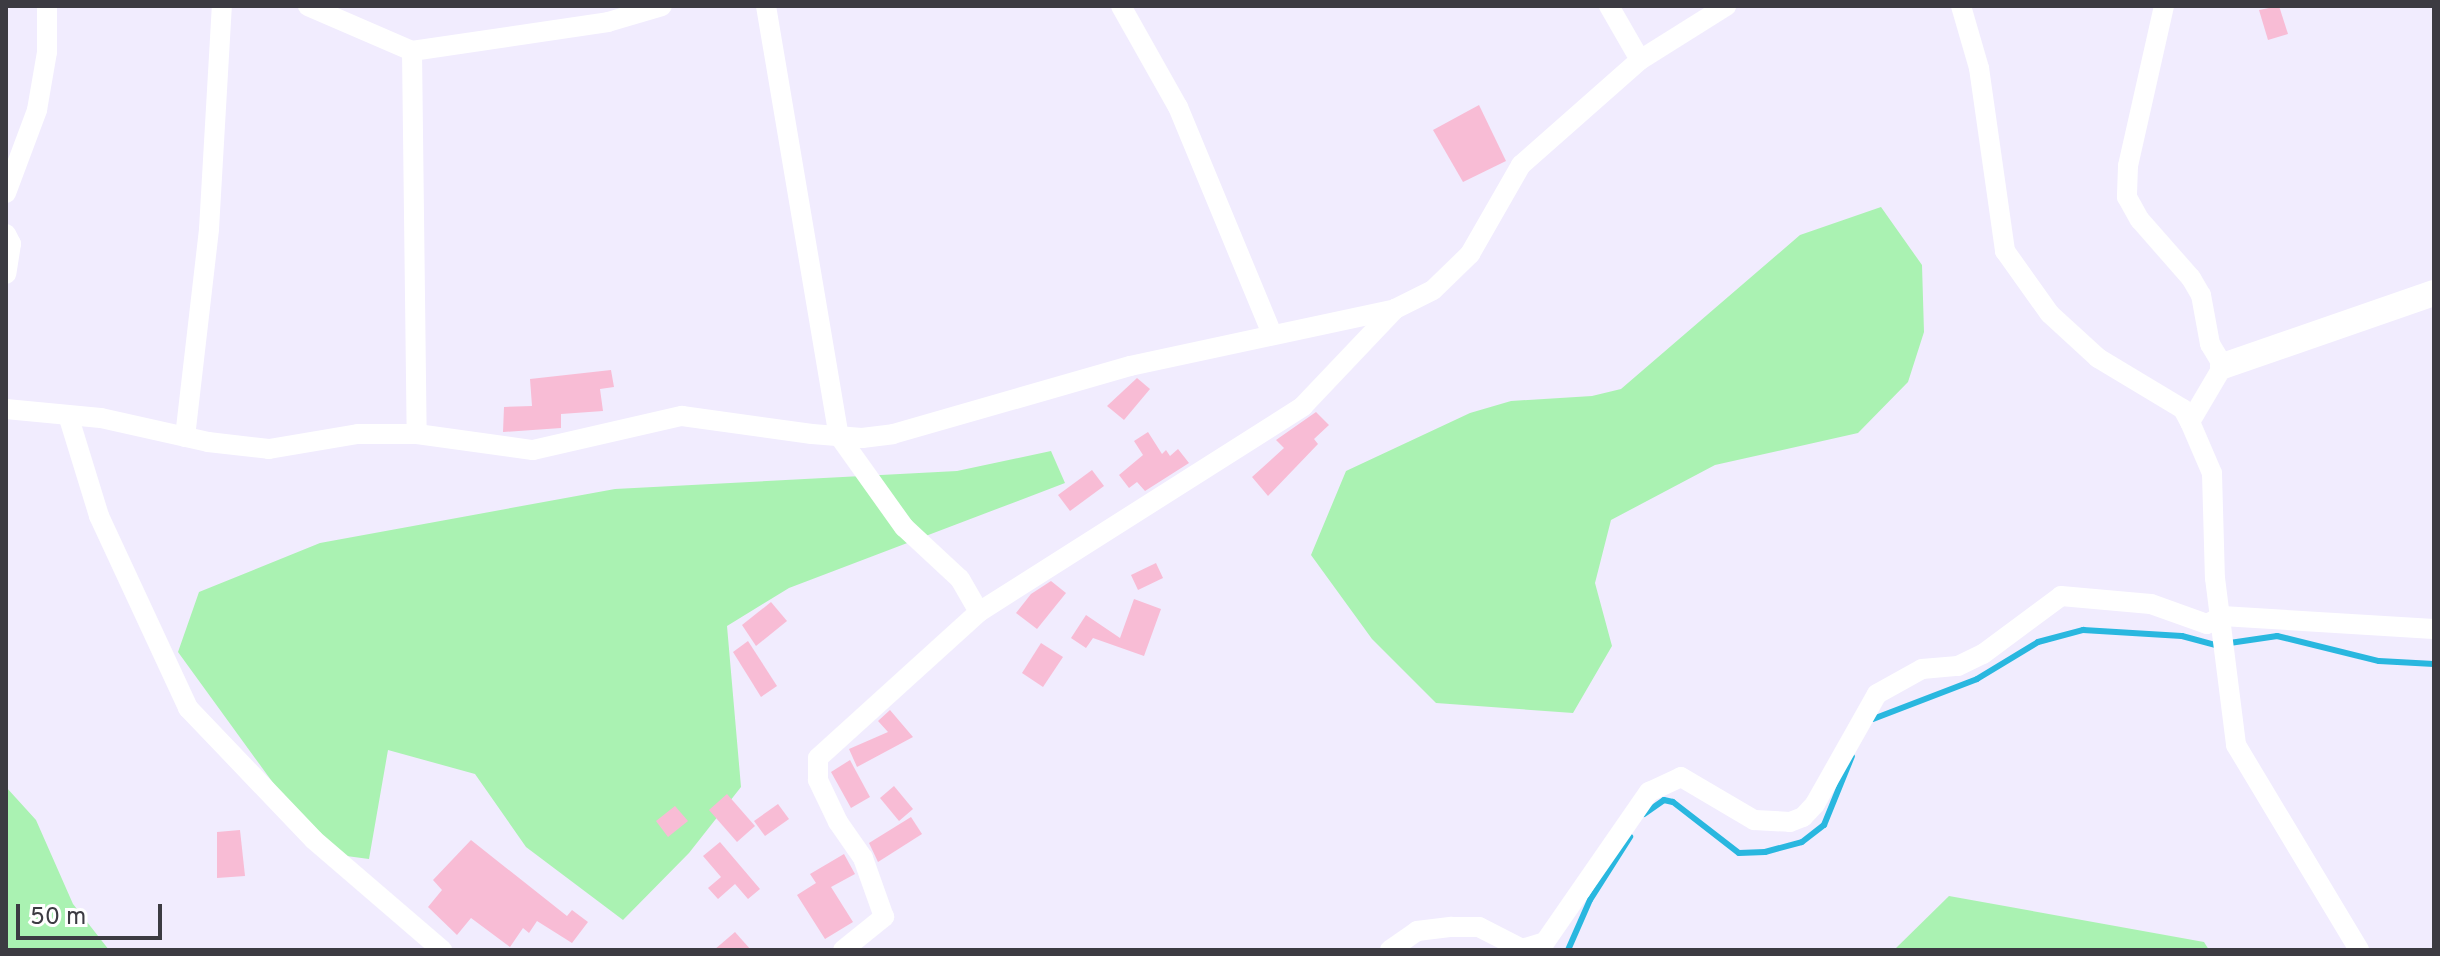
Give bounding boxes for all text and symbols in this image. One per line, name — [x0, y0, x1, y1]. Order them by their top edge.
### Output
scale bar — [20, 888, 166, 938]
text: 50 m — [30, 903, 86, 933]

